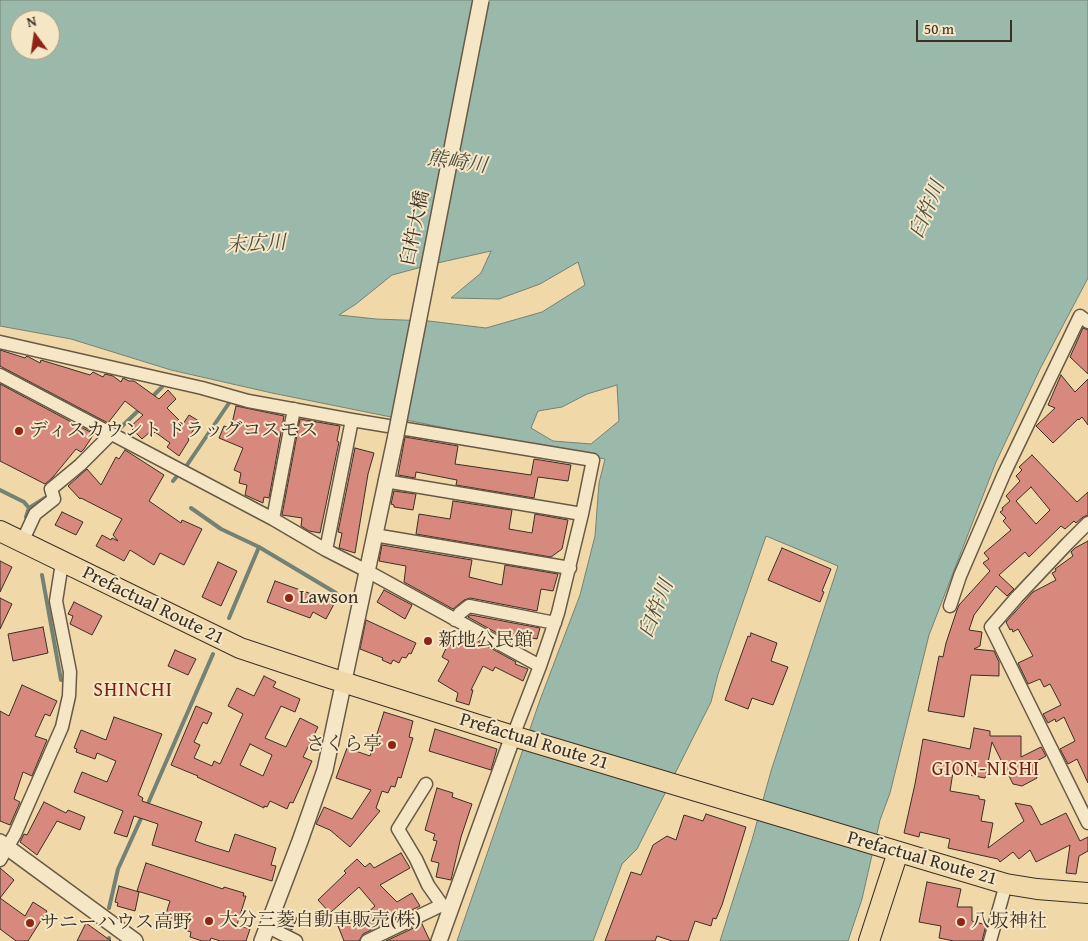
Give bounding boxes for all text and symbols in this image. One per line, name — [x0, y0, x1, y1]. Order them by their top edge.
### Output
north arrow — [10, 10, 60, 60]
scale bar — [918, 10, 1014, 42]
text: N — [25, 11, 39, 32]
text: 50 m — [924, 18, 954, 39]
water label: 熊崎川 — [426, 147, 488, 179]
water label: 臼杵川 — [905, 178, 951, 242]
street label: 臼杵大橋 — [397, 188, 435, 268]
water label: 末広川 — [225, 231, 287, 259]
place label: ディスカウント ドラッグコスモス — [29, 420, 318, 442]
marker: ディスカウント ドラッグコスモス — [13, 425, 25, 437]
street label: Prefactual Route 21 — [78, 562, 228, 650]
water label: 臼杵川 — [635, 577, 679, 641]
place label: Lawson — [299, 587, 358, 609]
marker: Lawson — [283, 592, 295, 604]
place label: 新地公民館 — [438, 630, 533, 652]
marker: 新地公民館 — [422, 635, 434, 647]
district label: SHINCHI — [92, 679, 174, 703]
street label: Prefactual Route 21 — [457, 708, 611, 776]
place label: さくら亭 — [306, 734, 382, 756]
marker: さくら亭 — [386, 739, 398, 751]
district label: GION-NISHI — [931, 758, 1041, 782]
street label: Prefactual Route 21 — [845, 827, 999, 891]
place label: 大分三菱自動車販売(株) — [219, 910, 421, 932]
place label: 八坂神社 — [971, 911, 1047, 933]
place label: サニーハウス高野 — [40, 912, 192, 934]
marker: 大分三菱自動車販売(株) — [203, 915, 215, 927]
marker: 八坂神社 — [955, 916, 967, 928]
marker: サニーハウス高野 — [24, 917, 36, 929]

